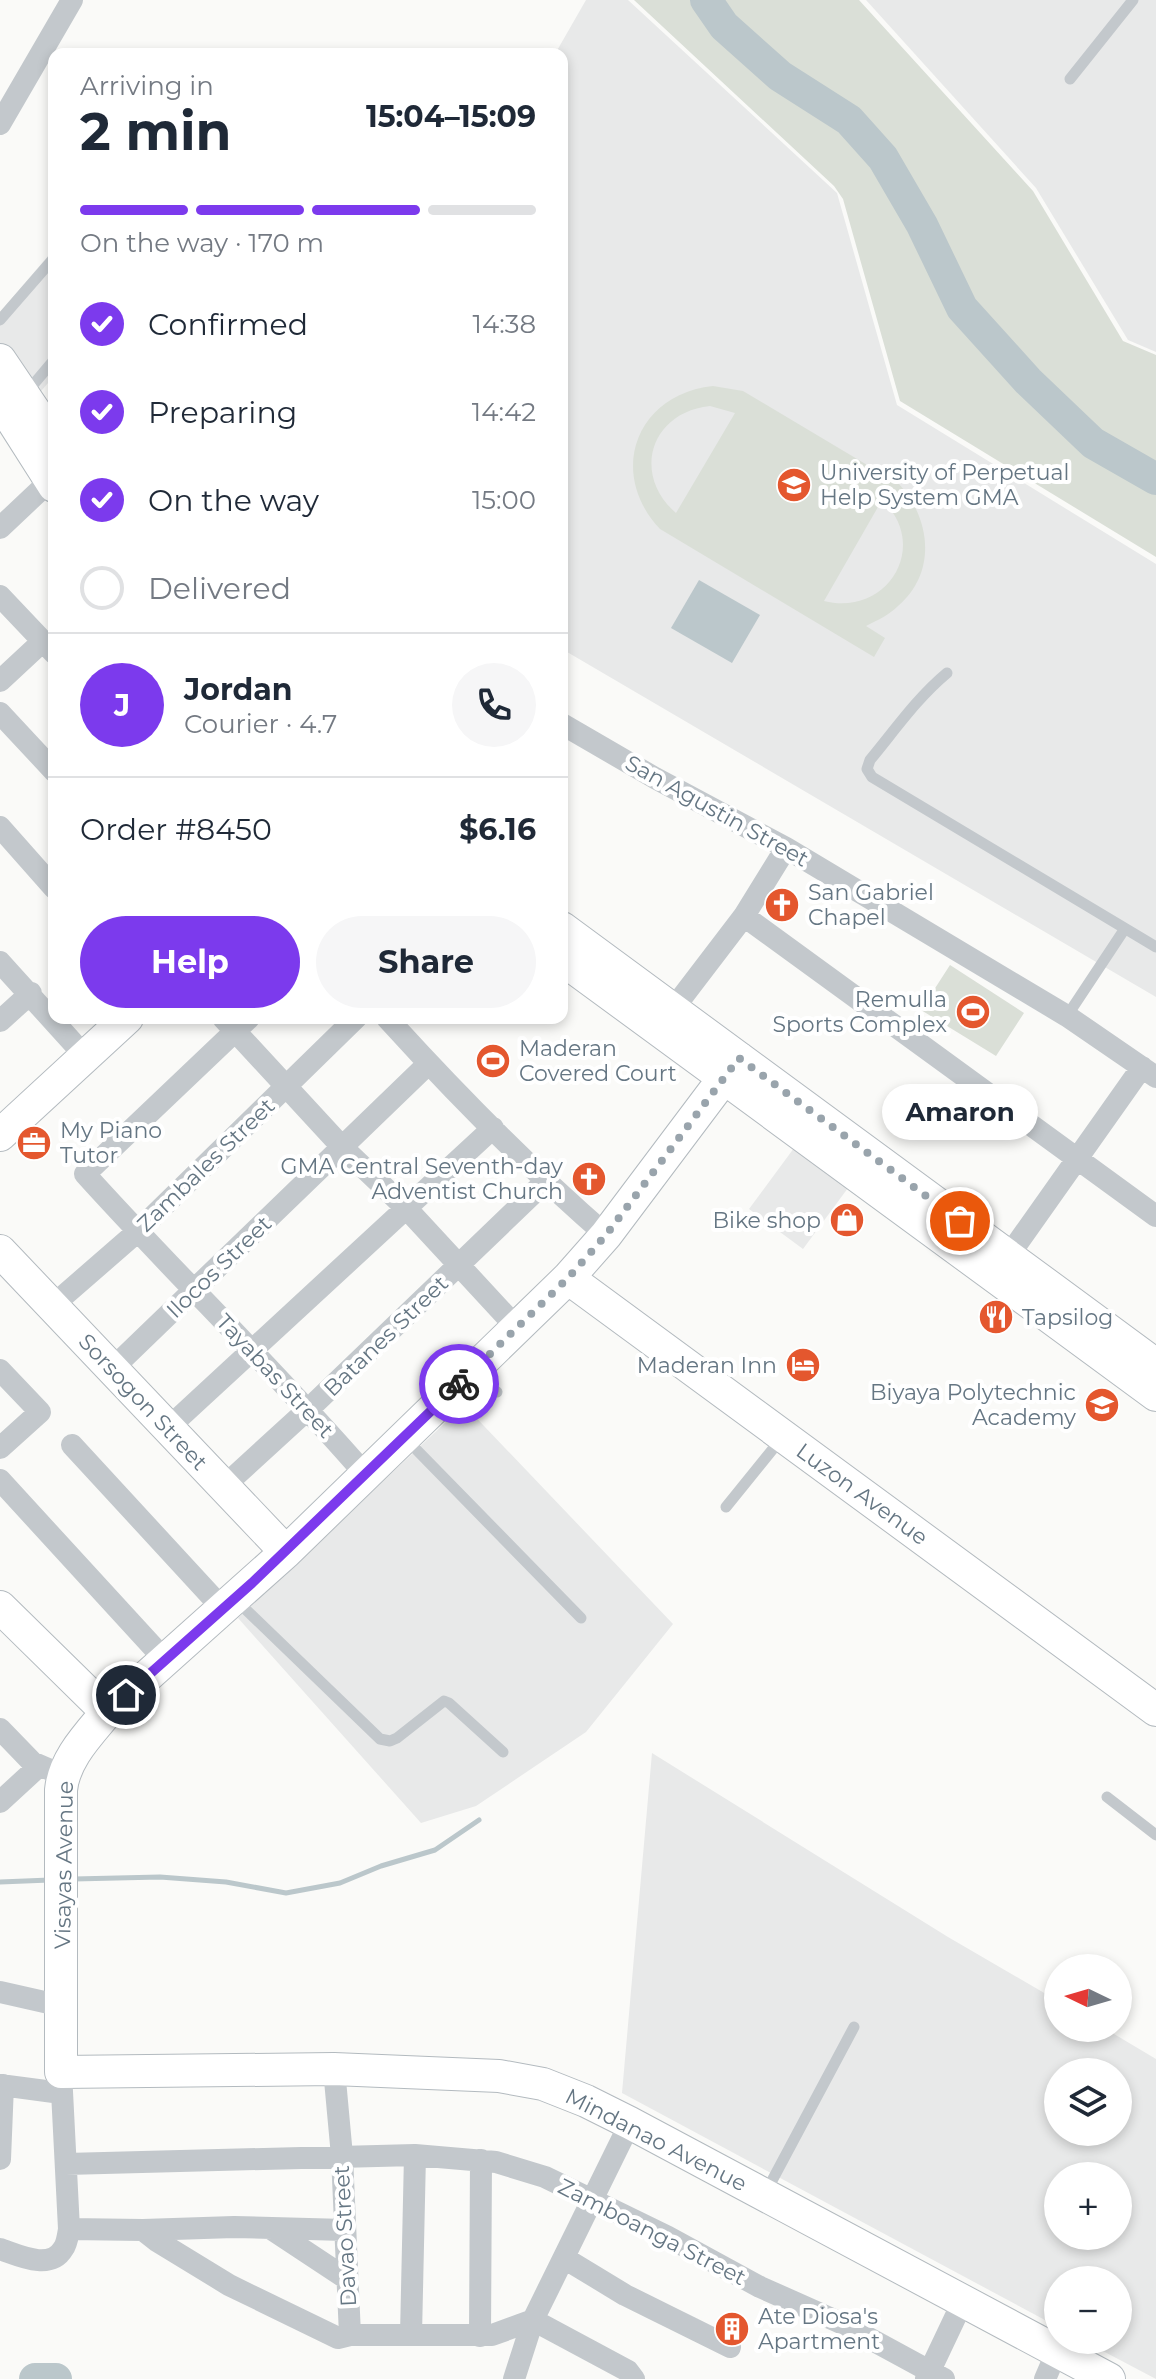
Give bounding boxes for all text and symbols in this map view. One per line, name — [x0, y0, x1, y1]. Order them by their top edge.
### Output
text: Arriving in — [80, 70, 214, 102]
text: 15:04–15:09 — [366, 98, 536, 135]
text: 2 min — [80, 100, 232, 163]
text: On the way · 170 m — [80, 227, 324, 259]
icon: check — [80, 302, 124, 346]
text: Confirmed — [148, 306, 308, 343]
text: 14:38 — [473, 308, 536, 340]
icon: check — [80, 390, 124, 434]
text: Preparing — [148, 394, 297, 431]
text: 14:42 — [472, 396, 536, 428]
place label: University of Perpetual Help System GMA — [820, 459, 1069, 511]
school or university icon: University of Perpetual Help System GMA — [775, 466, 813, 504]
icon: check — [80, 478, 124, 522]
text: On the way — [148, 482, 319, 519]
text: 15:00 — [472, 484, 536, 516]
text: Delivered — [148, 570, 291, 607]
button: phone — [452, 663, 536, 747]
text: Jordan — [184, 671, 293, 708]
text: J — [114, 687, 130, 724]
text: Courier · 4.7 — [184, 708, 337, 740]
street label: San Agustin Street — [621, 749, 813, 873]
text: Order #8450 — [80, 811, 272, 848]
text: $6.16 — [459, 811, 536, 848]
place label: San Gabriel Chapel — [808, 879, 934, 931]
church icon: San Gabriel Chapel — [763, 886, 801, 924]
button: Help — [80, 916, 300, 1008]
button: Share — [316, 916, 536, 1008]
place label: Remulla Sports Complex — [772, 986, 947, 1038]
sports icon: Remulla Sports Complex — [954, 993, 992, 1031]
place label: Maderan Covered Court — [519, 1035, 677, 1087]
sports icon: Maderan Covered Court — [474, 1042, 512, 1080]
callout: Amaron — [882, 1085, 1038, 1141]
street label: Zambales Street — [132, 1092, 280, 1237]
text: Amaron — [905, 1096, 1015, 1128]
place label: My Piano Tutor — [60, 1117, 162, 1169]
office icon: My Piano Tutor — [15, 1124, 53, 1162]
place label: GMA Central Seventh-day Adventist Church — [280, 1153, 563, 1205]
church icon: GMA Central Seventh-day Adventist Church — [570, 1160, 608, 1198]
pin — [926, 1187, 994, 1255]
icon: bag — [938, 1199, 982, 1243]
shop icon: Bike shop — [828, 1201, 866, 1239]
place label: Bike shop — [712, 1207, 821, 1234]
street label: Ilocos Street — [161, 1210, 277, 1324]
street label: Batanes Street — [318, 1270, 454, 1402]
restaurant icon: Tapsilog — [977, 1298, 1015, 1336]
place label: Tapsilog — [1022, 1304, 1113, 1331]
street label: Tayabas Street — [211, 1308, 339, 1444]
street label: Sorsogon Street — [73, 1328, 213, 1476]
courier — [419, 1344, 499, 1424]
hotel icon: Maderan Inn — [784, 1346, 822, 1384]
place label: Maderan Inn — [637, 1352, 777, 1379]
icon: bike — [437, 1362, 481, 1406]
place label: Biyaya Polytechnic Academy — [870, 1379, 1076, 1431]
school or university icon: Biyaya Polytechnic Academy — [1083, 1386, 1121, 1424]
street label: Luzon Avenue — [791, 1437, 933, 1551]
pin — [92, 1661, 160, 1729]
icon: home — [104, 1673, 148, 1717]
street label: Visayas Avenue — [49, 1781, 79, 1949]
north arrow — [1044, 1954, 1132, 2042]
map controls — [1044, 1954, 1132, 2354]
button: layers — [1044, 2058, 1132, 2146]
street label: Mindanao Avenue — [561, 2083, 751, 2197]
button: + — [1044, 2162, 1132, 2250]
street label: Davao Street — [328, 2165, 362, 2307]
street label: Zamboanga Street — [553, 2173, 751, 2291]
button: − — [1044, 2266, 1132, 2354]
place label: Ate Diosa's Apartment — [758, 2303, 880, 2355]
building icon: Ate Diosa's Apartment — [713, 2310, 751, 2348]

